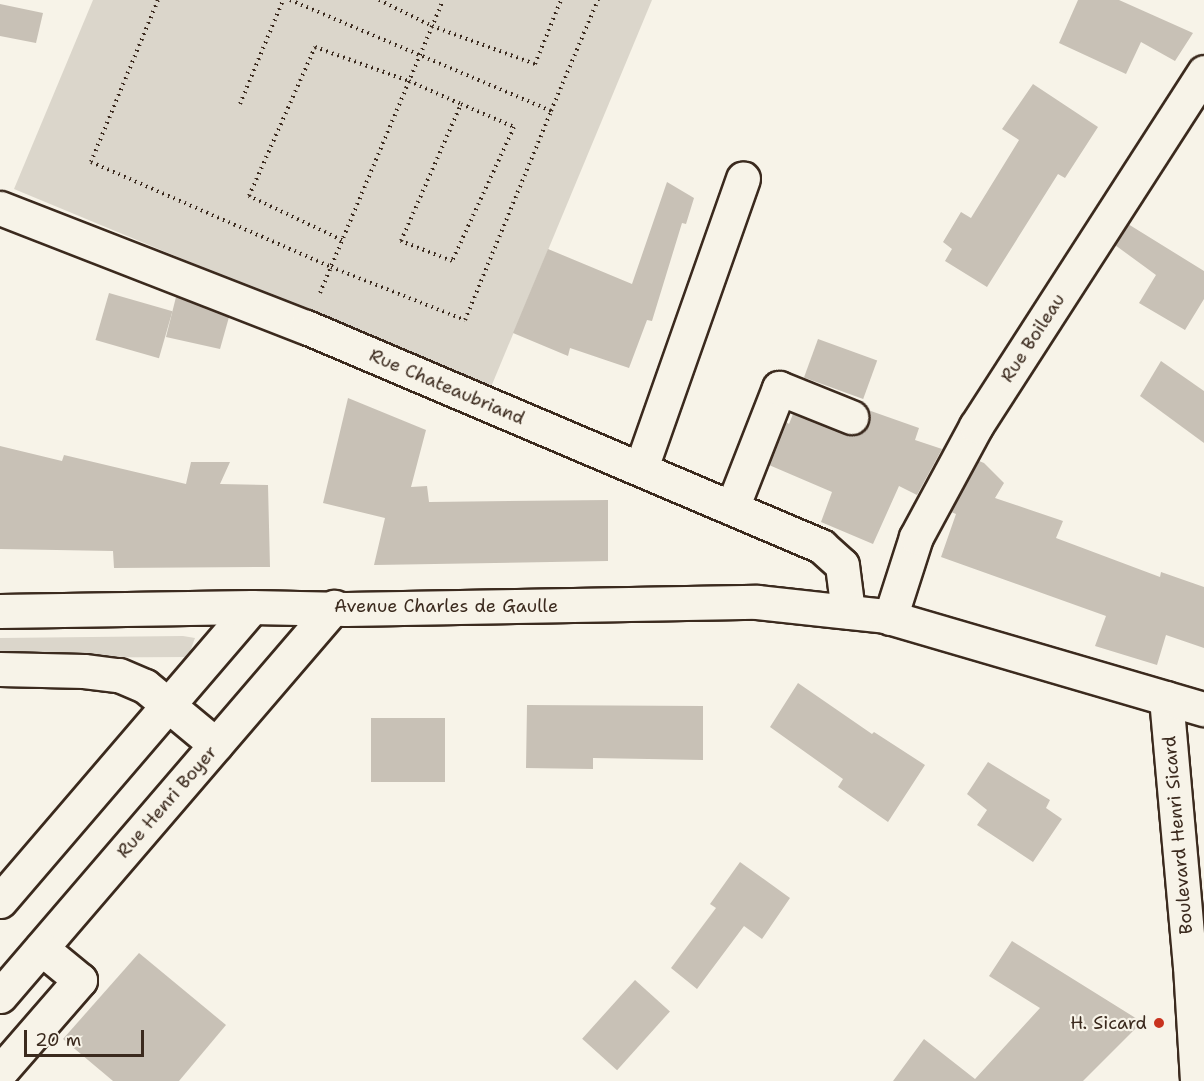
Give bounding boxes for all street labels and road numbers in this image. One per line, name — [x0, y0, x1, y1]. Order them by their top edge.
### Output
street label: Rue Boileau — [996, 290, 1070, 386]
street label: Rue Chateaubriand — [366, 344, 528, 430]
street label: Avenue Charles de Gaulle — [334, 595, 558, 617]
street label: Boulevard Henri Sicard — [1159, 735, 1197, 935]
street label: Rue Henri Boyer — [112, 742, 222, 862]

